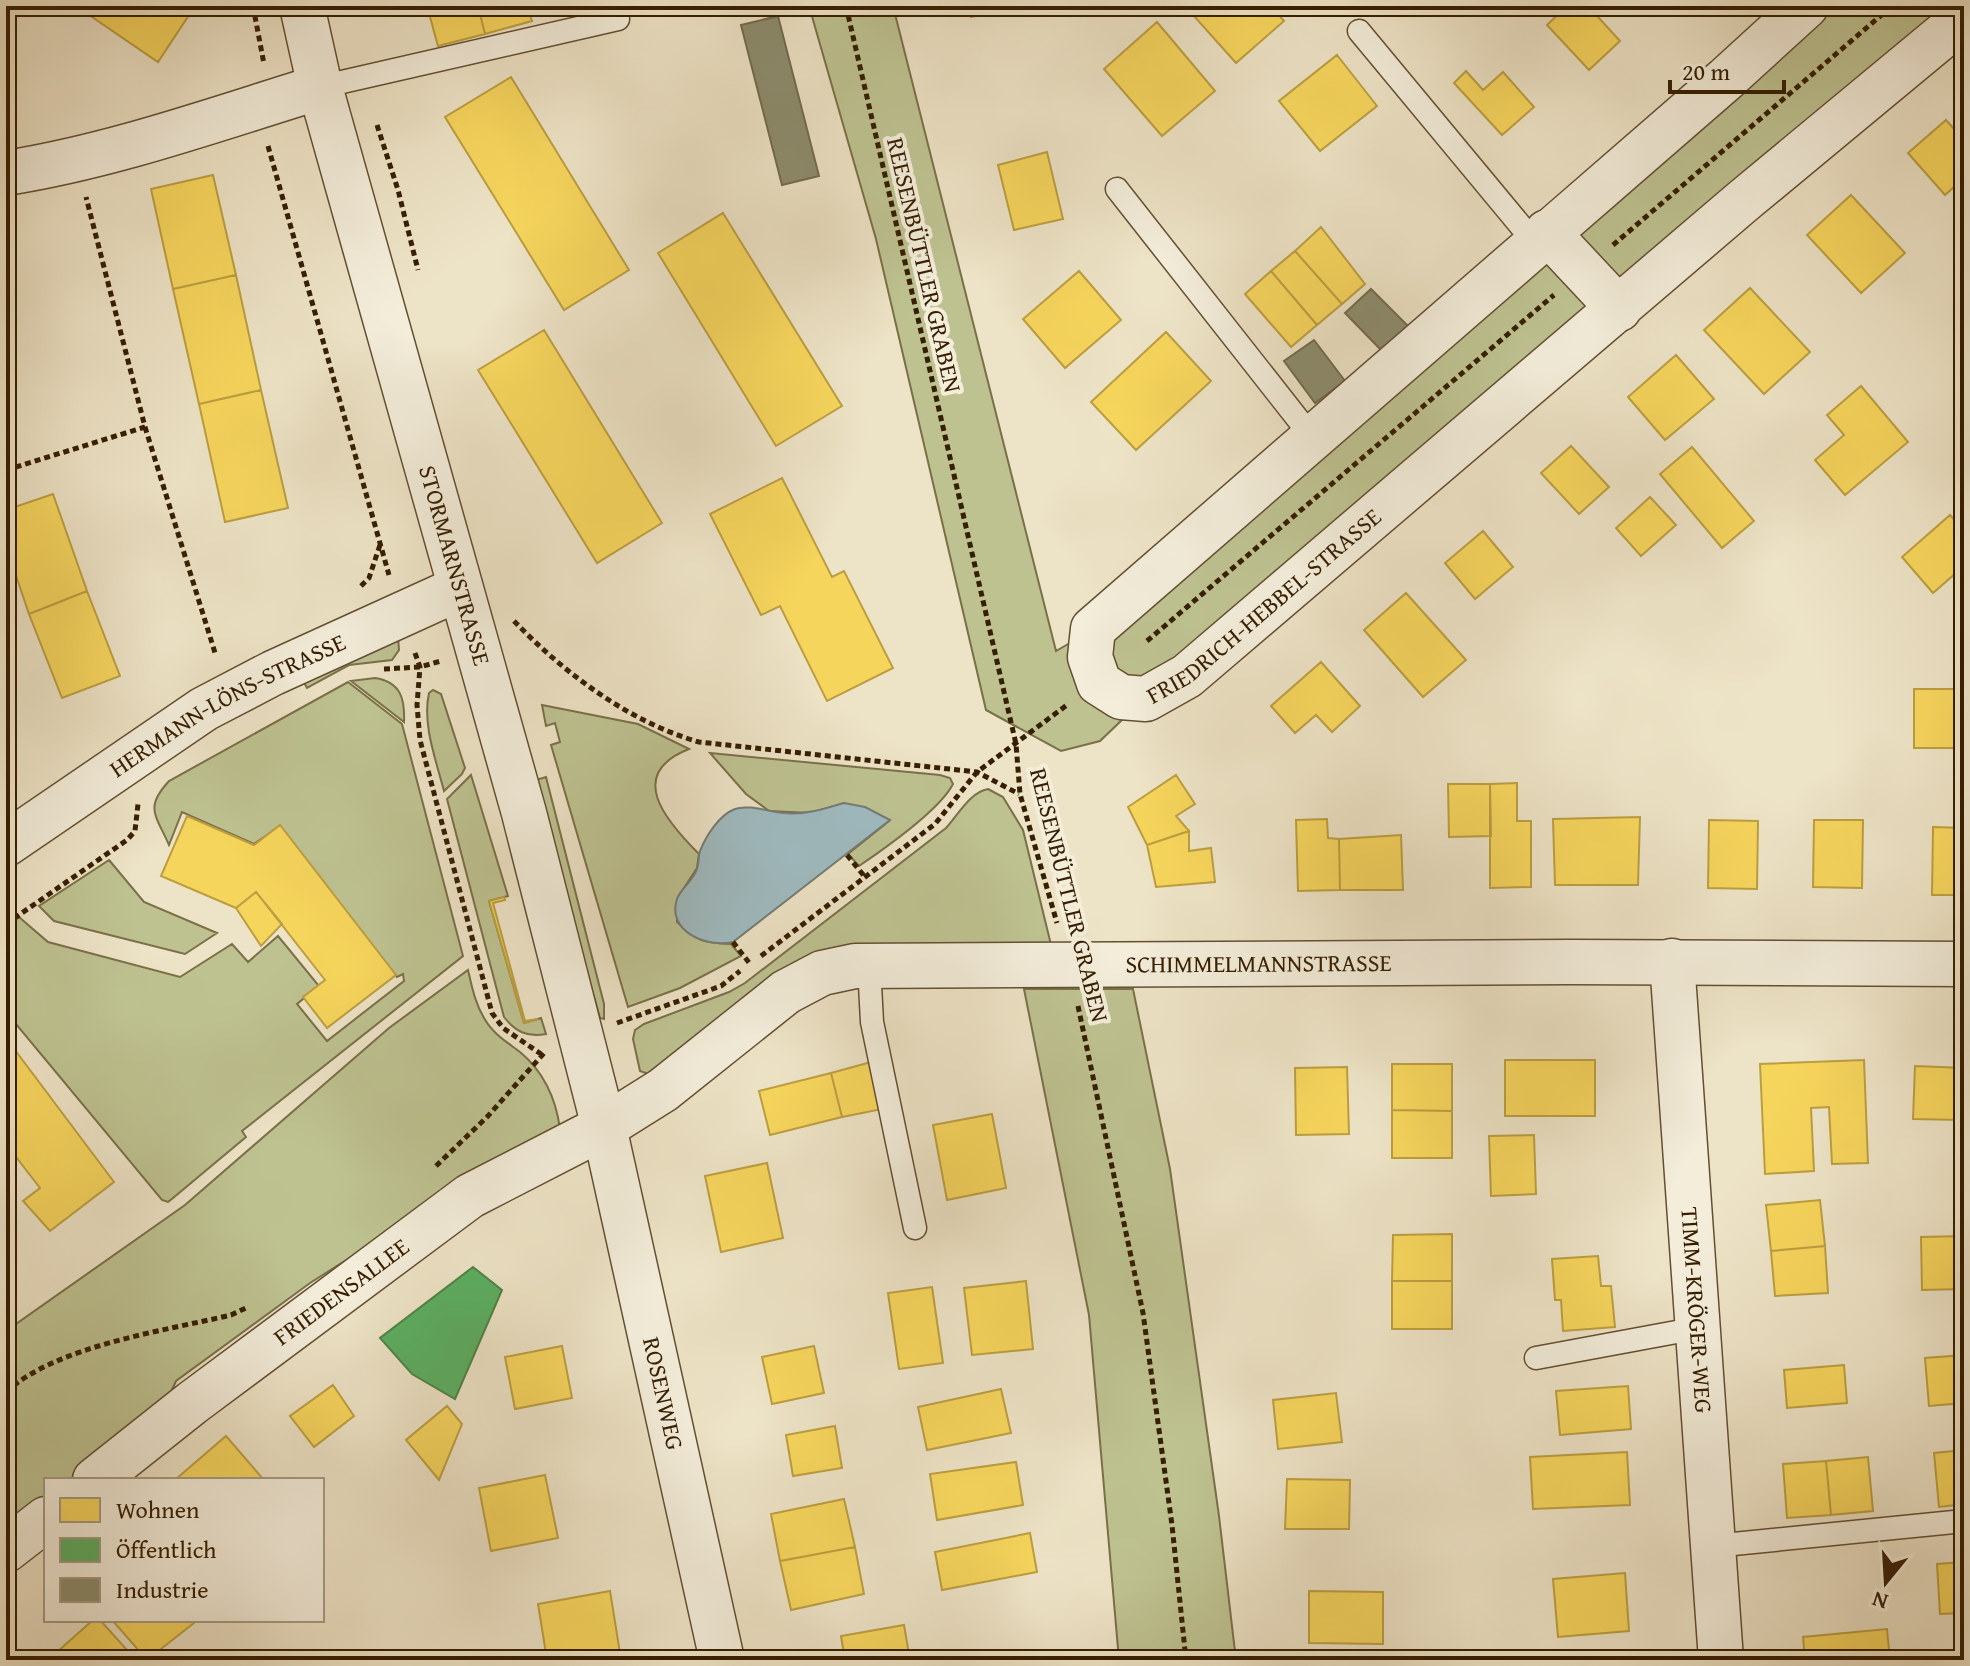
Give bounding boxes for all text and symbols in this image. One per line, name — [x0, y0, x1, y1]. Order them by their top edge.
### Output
scale bar — [1670, 44, 1784, 94]
text: 20 m — [1682, 54, 1730, 89]
street label: REESENBÜTTLER GRABEN — [878, 134, 971, 396]
street label: STORMARNSTRASSE — [410, 461, 500, 669]
street label: FRIEDRICH-HEBBEL-STRASSE — [1140, 500, 1389, 712]
street label: HERMANN-LÖNS-STRASSE — [102, 624, 351, 786]
street label: REESENBÜTTLER GRABEN — [1021, 764, 1118, 1026]
street label: SCHIMMELMANNSTRASSE — [1125, 945, 1392, 981]
street label: TIMM-KRÖGER-WEG — [1672, 1206, 1722, 1414]
street label: FRIEDENSALLEE — [266, 1229, 416, 1354]
street label: ROSENWEG — [634, 1334, 693, 1453]
legend — [44, 1478, 324, 1622]
text: Wohnen — [116, 1492, 200, 1527]
text: Öffentlich — [116, 1532, 217, 1567]
north arrow — [1846, 1542, 1926, 1622]
text: Industrie — [116, 1572, 209, 1607]
text: N — [1868, 1583, 1892, 1619]

